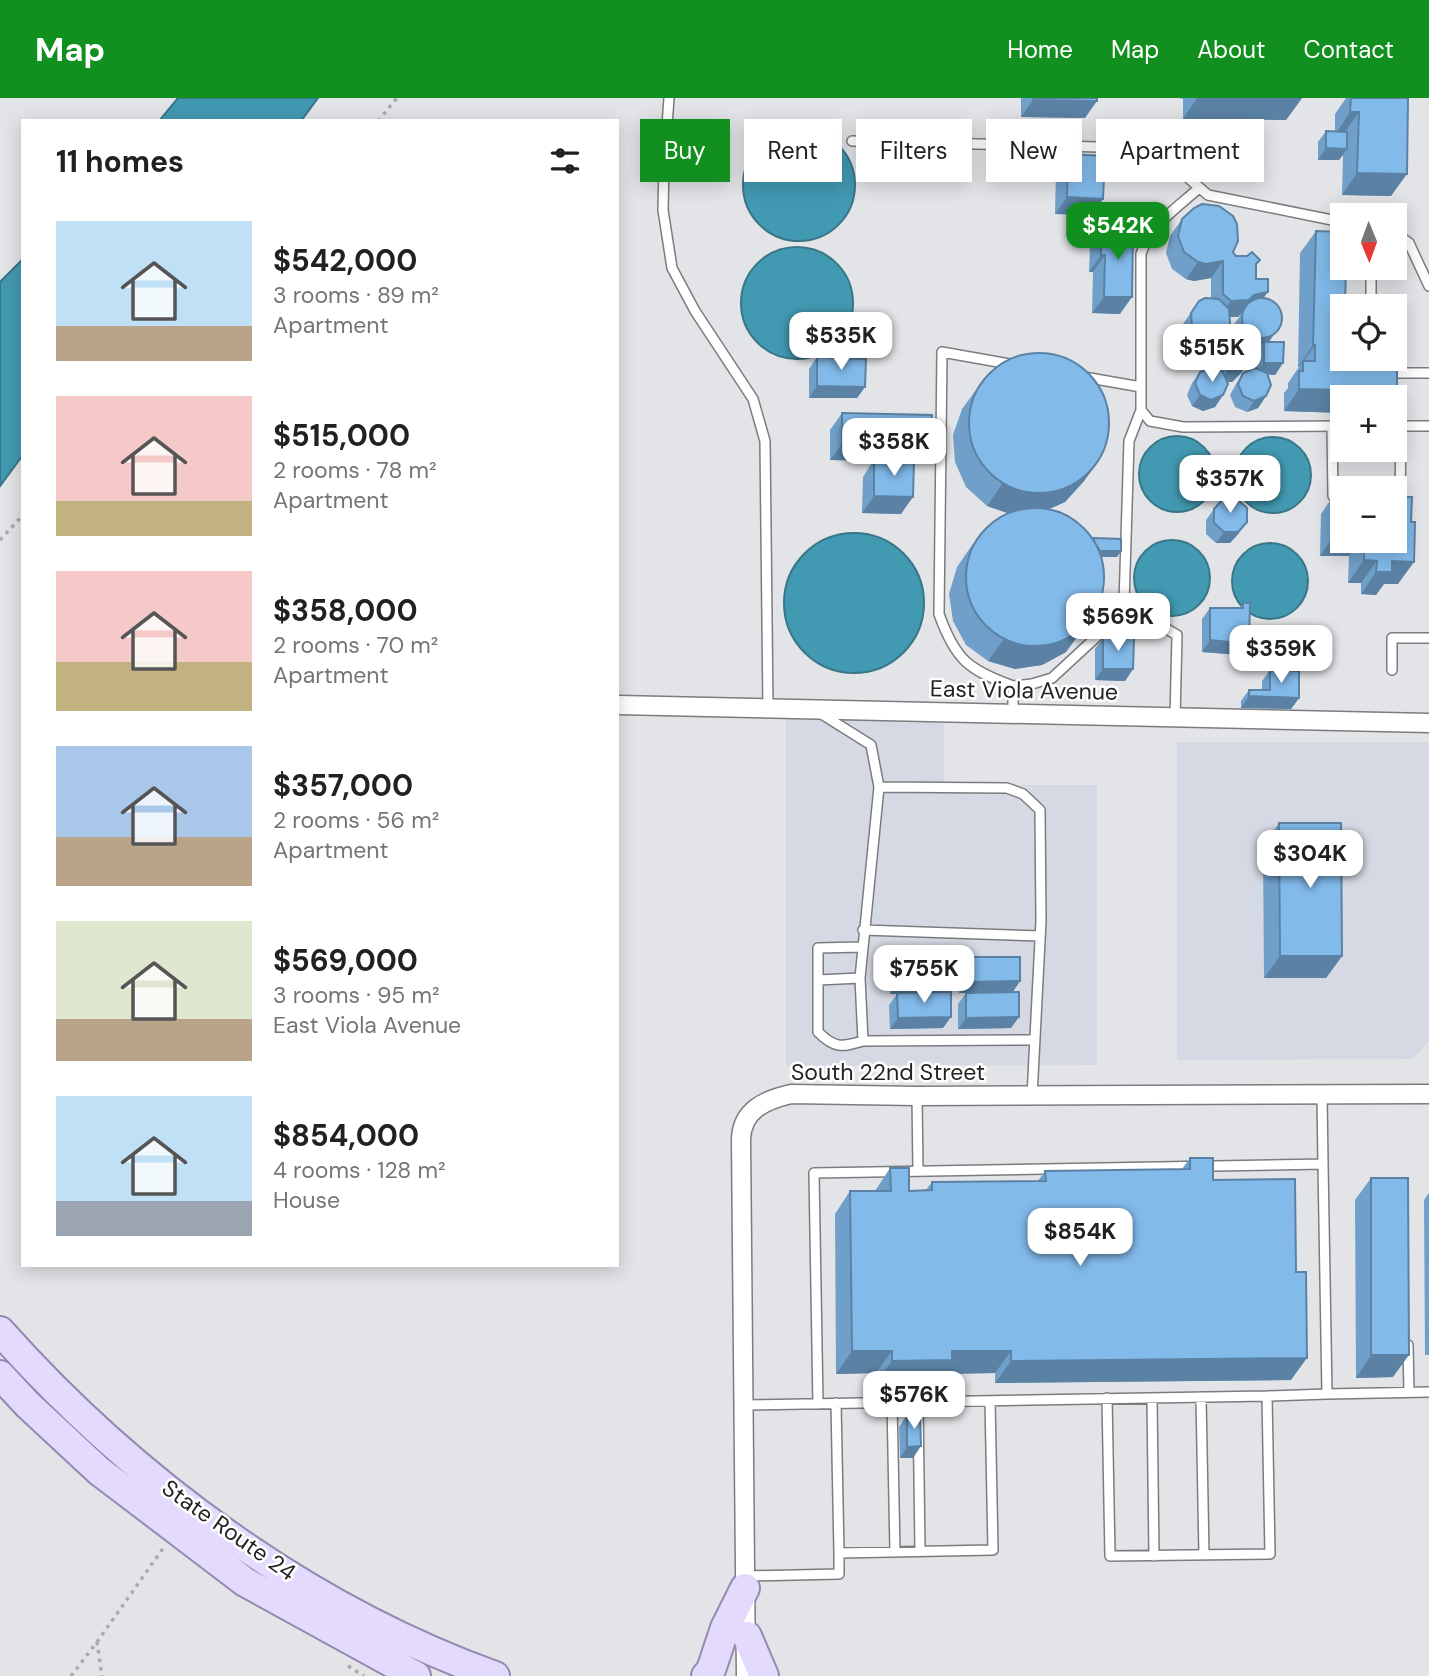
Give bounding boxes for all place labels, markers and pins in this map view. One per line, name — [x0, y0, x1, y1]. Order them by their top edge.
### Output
pin: $542K — [1069, 202, 1167, 262]
pin: $535K — [792, 313, 890, 372]
pin: $515K — [1163, 324, 1261, 384]
pin: $358K — [845, 418, 943, 478]
pin: $357K — [1181, 456, 1279, 515]
pin: $569K — [1069, 594, 1167, 653]
pin: $359K — [1232, 626, 1330, 685]
pin: $304K — [1261, 830, 1359, 890]
pin: $755K — [875, 946, 973, 1005]
pin: $854K — [1031, 1208, 1129, 1268]
pin: $576K — [865, 1372, 963, 1431]

